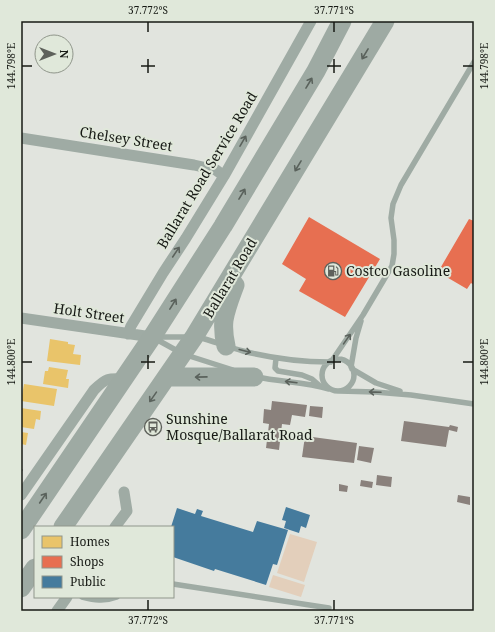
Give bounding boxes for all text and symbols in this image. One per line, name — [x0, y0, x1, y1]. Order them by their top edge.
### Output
text: 37.772°S — [128, 3, 168, 17]
text: 37.771°S — [314, 3, 354, 17]
north arrow — [34, 34, 74, 74]
text: 144.798°E — [4, 43, 18, 89]
text: 144.798°E — [477, 43, 491, 89]
one-way arrow — [361, 48, 369, 60]
text: N — [57, 50, 72, 59]
one-way arrow — [306, 77, 314, 89]
street label: Ballarat Road Service Road — [152, 87, 261, 252]
street label: Chelsey Street — [78, 122, 174, 155]
one-way arrow — [240, 135, 248, 147]
one-way arrow — [294, 160, 302, 171]
one-way arrow — [238, 189, 246, 200]
street label: Ballarat Road — [198, 234, 261, 321]
one-way arrow — [172, 247, 180, 258]
fuel station icon: Costco Gasoline — [323, 261, 343, 281]
place label: Costco Gasoline — [346, 261, 450, 280]
street label: Holt Street — [53, 298, 126, 327]
one-way arrow — [169, 299, 178, 310]
one-way arrow — [343, 333, 351, 344]
text: 144.800°E — [4, 339, 18, 385]
text: 144.800°E — [477, 339, 491, 385]
one-way arrow — [238, 348, 251, 356]
one-way arrow — [195, 373, 208, 381]
one-way arrow — [285, 379, 298, 386]
one-way arrow — [369, 388, 382, 396]
one-way arrow — [149, 391, 157, 402]
place label: Sunshine Mosque/Ballarat Road — [166, 409, 313, 444]
bus stop icon: Sunshine Mosque/Ballarat Road — [143, 417, 163, 437]
one-way arrow — [39, 493, 47, 504]
legend — [34, 526, 174, 598]
text: Homes — [70, 533, 110, 550]
text: Shops — [70, 553, 104, 570]
text: Public — [70, 573, 106, 590]
text: 37.772°S — [128, 613, 168, 627]
text: 37.771°S — [314, 613, 354, 627]

